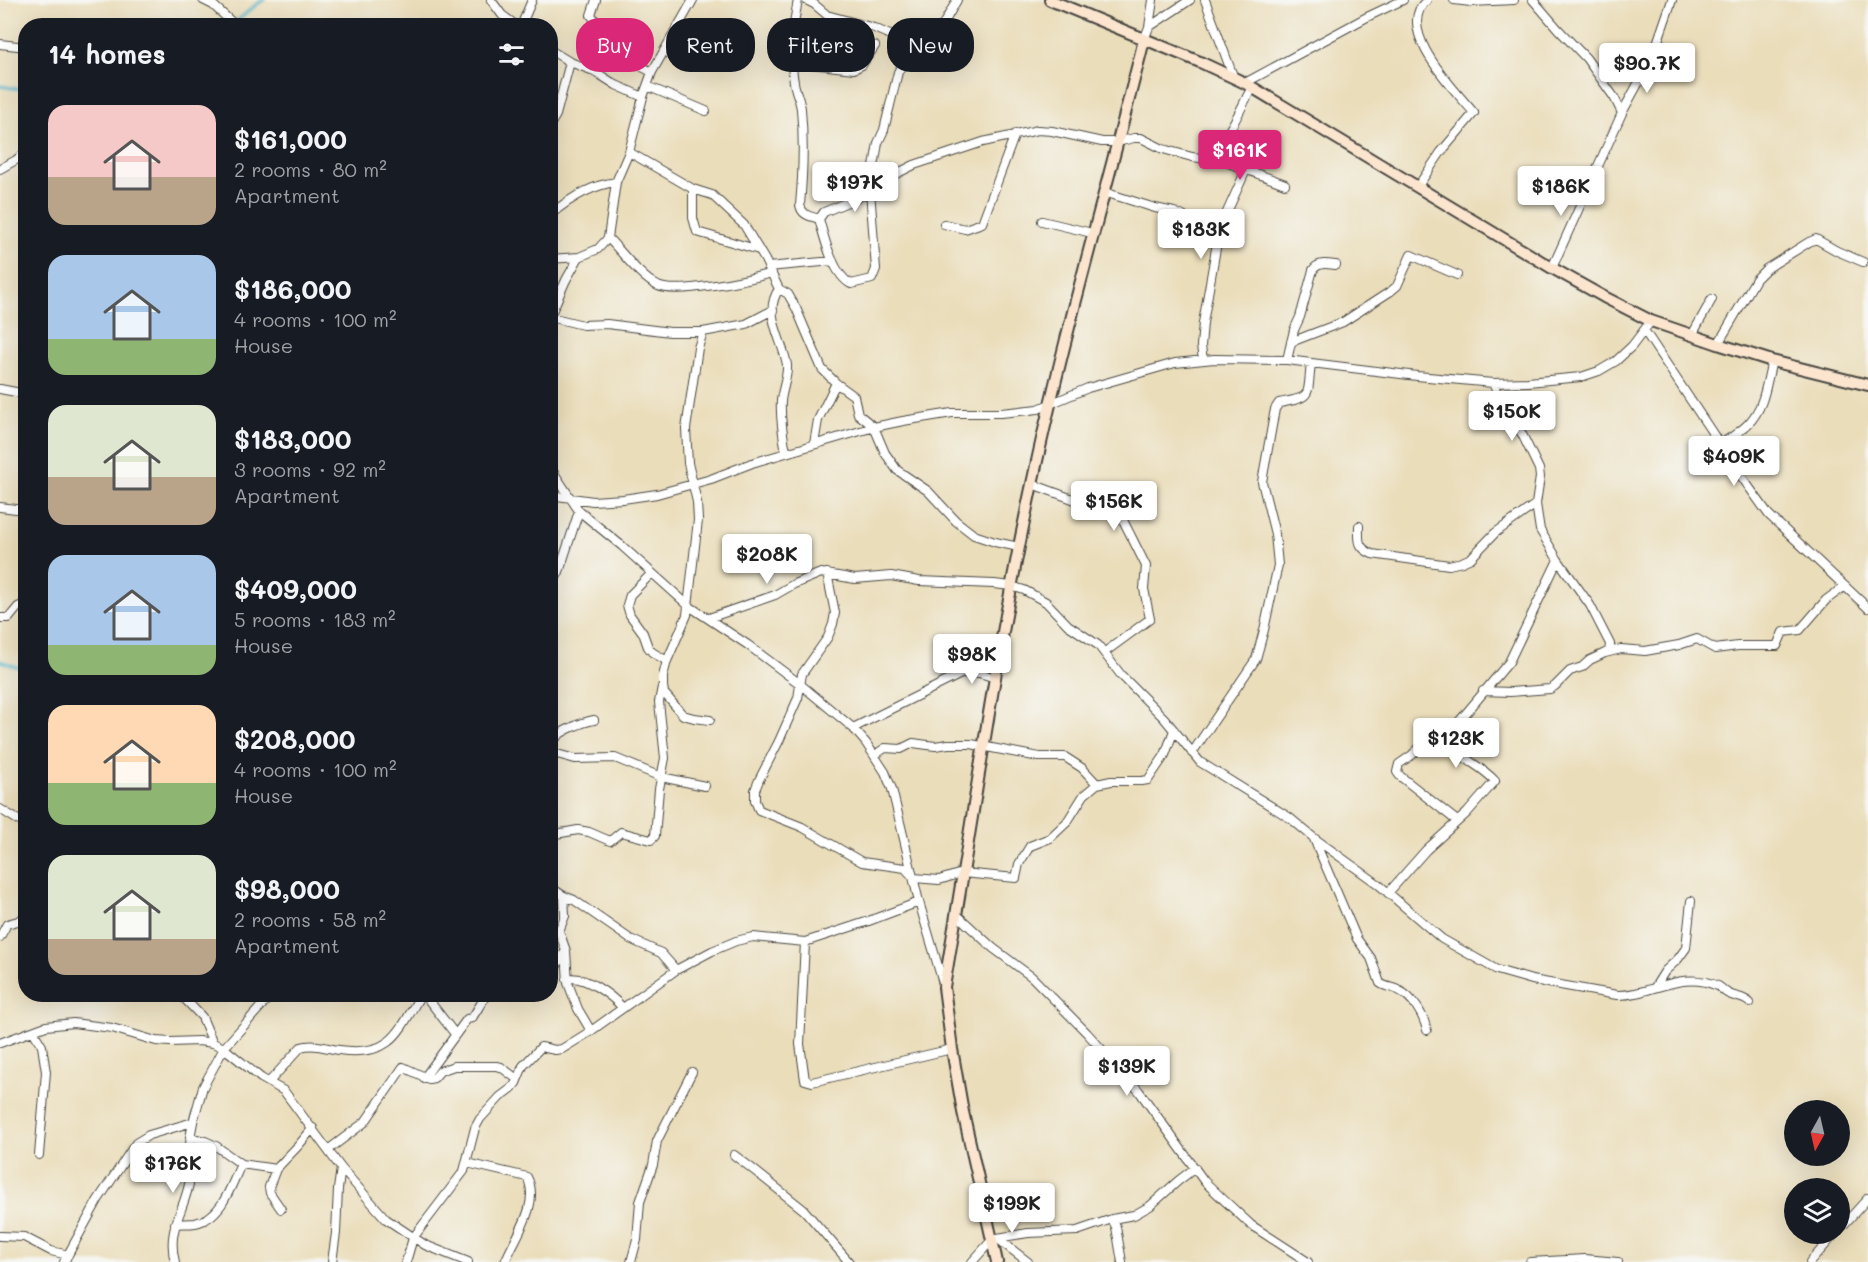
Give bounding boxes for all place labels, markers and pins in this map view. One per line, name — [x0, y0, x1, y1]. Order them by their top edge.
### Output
pin: $90.7K — [1598, 43, 1696, 94]
pin: $161K — [1198, 130, 1282, 181]
pin: $197K — [813, 162, 897, 213]
pin: $186K — [1519, 166, 1603, 217]
pin: $183K — [1159, 209, 1243, 260]
pin: $150K — [1470, 391, 1554, 442]
pin: $409K — [1692, 436, 1776, 487]
pin: $156K — [1072, 481, 1156, 532]
pin: $208K — [725, 534, 809, 585]
pin: $98K — [936, 634, 1008, 685]
pin: $123K — [1414, 718, 1498, 769]
pin: $139K — [1085, 1046, 1169, 1097]
pin: $176K — [131, 1143, 215, 1194]
pin: $199K — [970, 1183, 1054, 1234]

